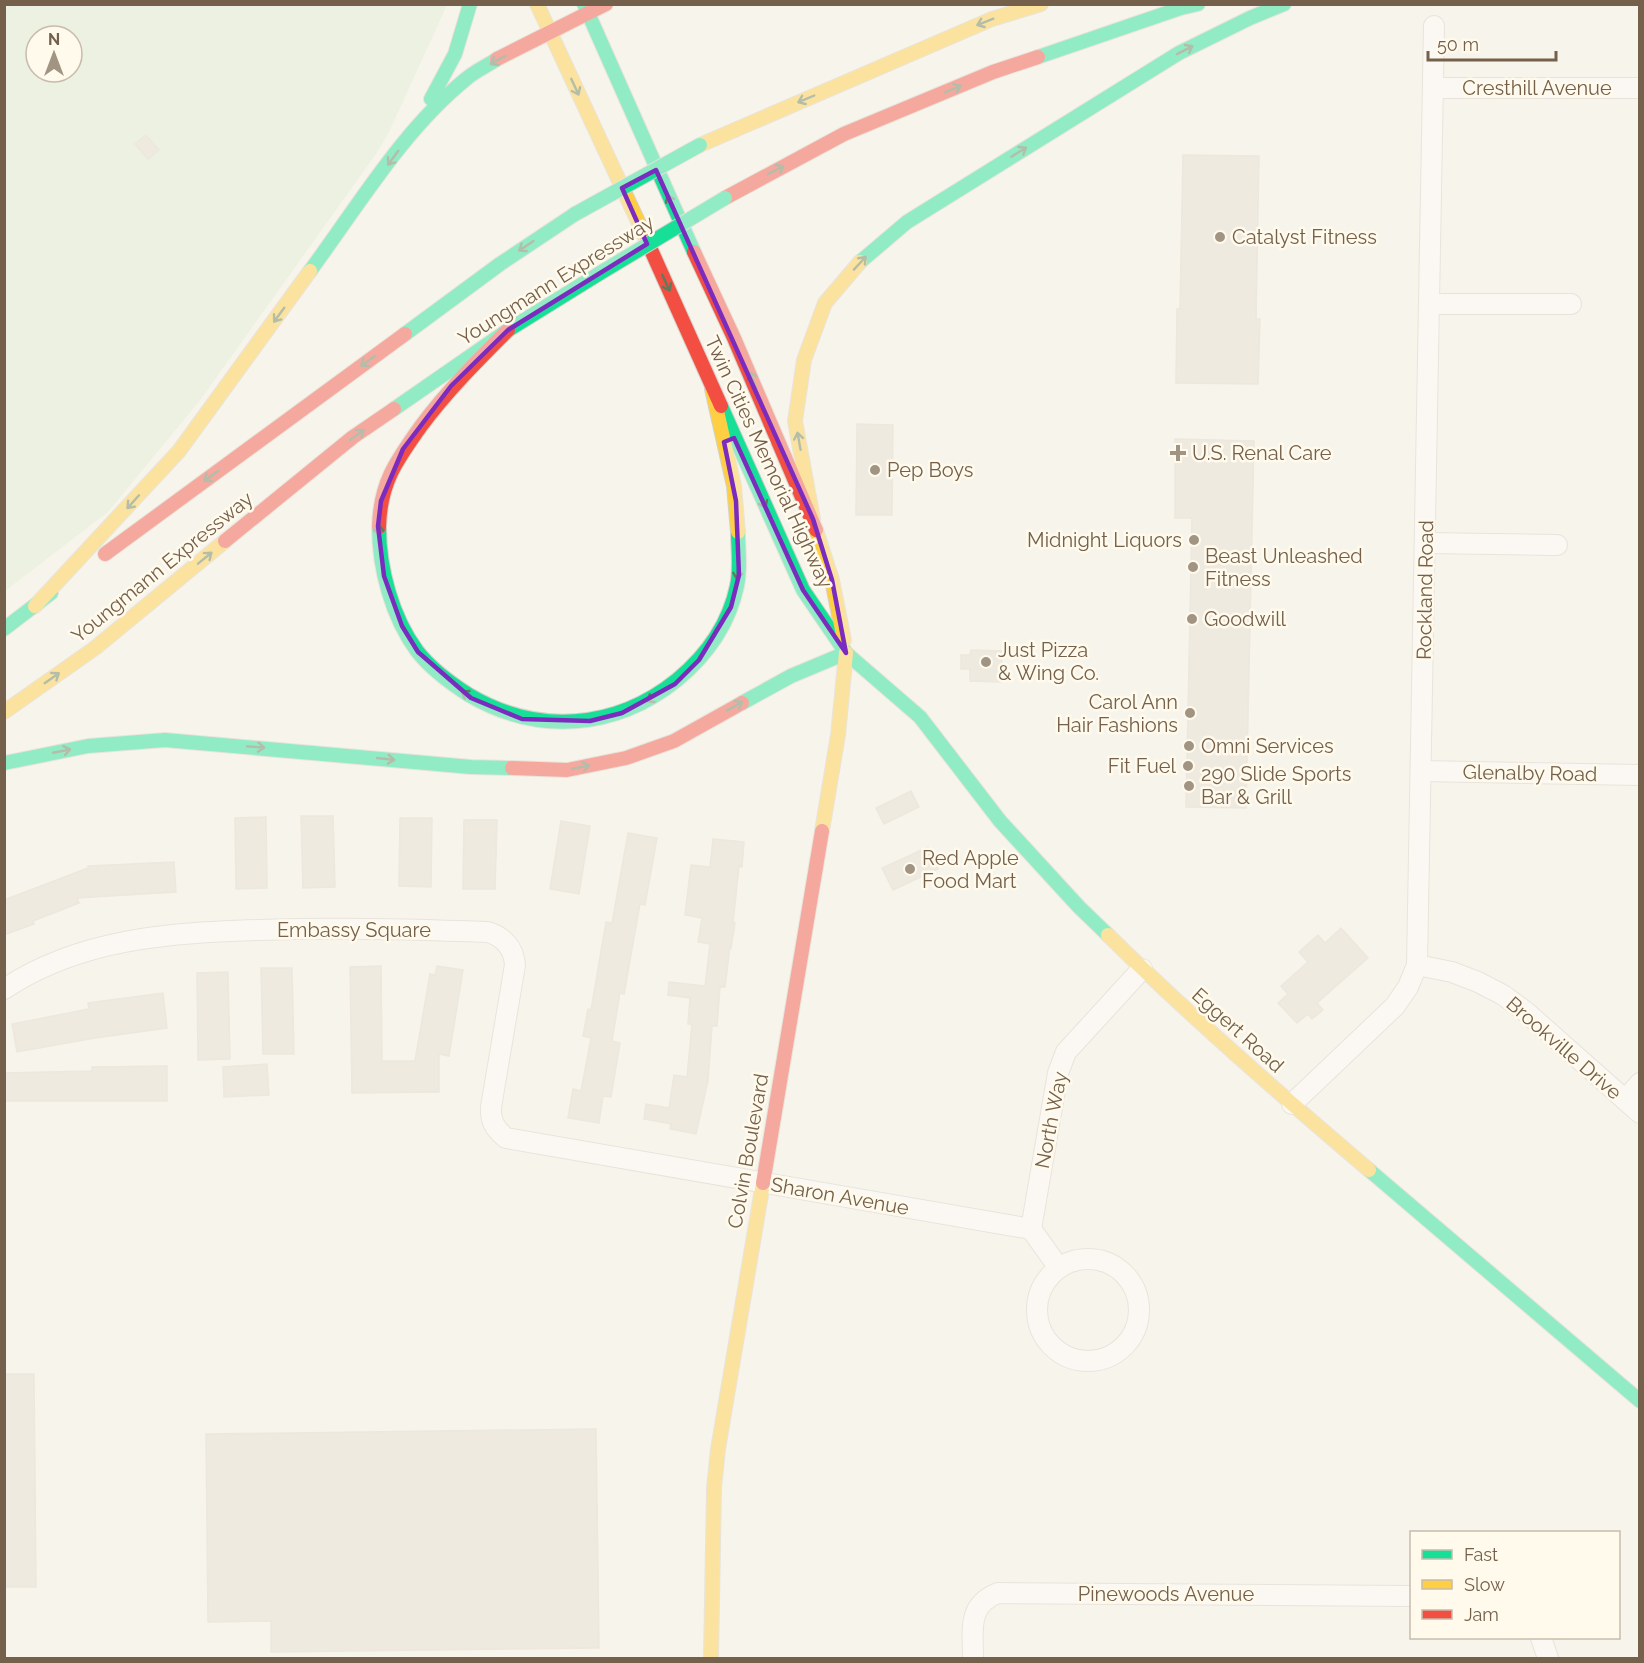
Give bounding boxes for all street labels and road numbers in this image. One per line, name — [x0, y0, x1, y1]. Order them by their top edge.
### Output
street label: Cresthill Avenue — [1462, 76, 1612, 100]
street label: Youngmann Expressway — [454, 210, 658, 350]
street label: Twin Cities Memorial Highway — [700, 332, 838, 592]
street label: Youngmann Expressway — [67, 486, 258, 648]
street label: Rockland Road — [1412, 520, 1438, 660]
street label: Glenalby Road — [1462, 760, 1598, 786]
street label: Embassy Square — [277, 918, 431, 942]
street label: Eggert Road — [1187, 983, 1289, 1077]
street label: Brookville Drive — [1501, 991, 1627, 1105]
street label: North Way — [1030, 1069, 1072, 1171]
street label: Colvin Boulevard — [723, 1072, 773, 1230]
street label: Sharon Avenue — [769, 1172, 911, 1220]
street label: Pinewoods Avenue — [1078, 1582, 1254, 1606]

